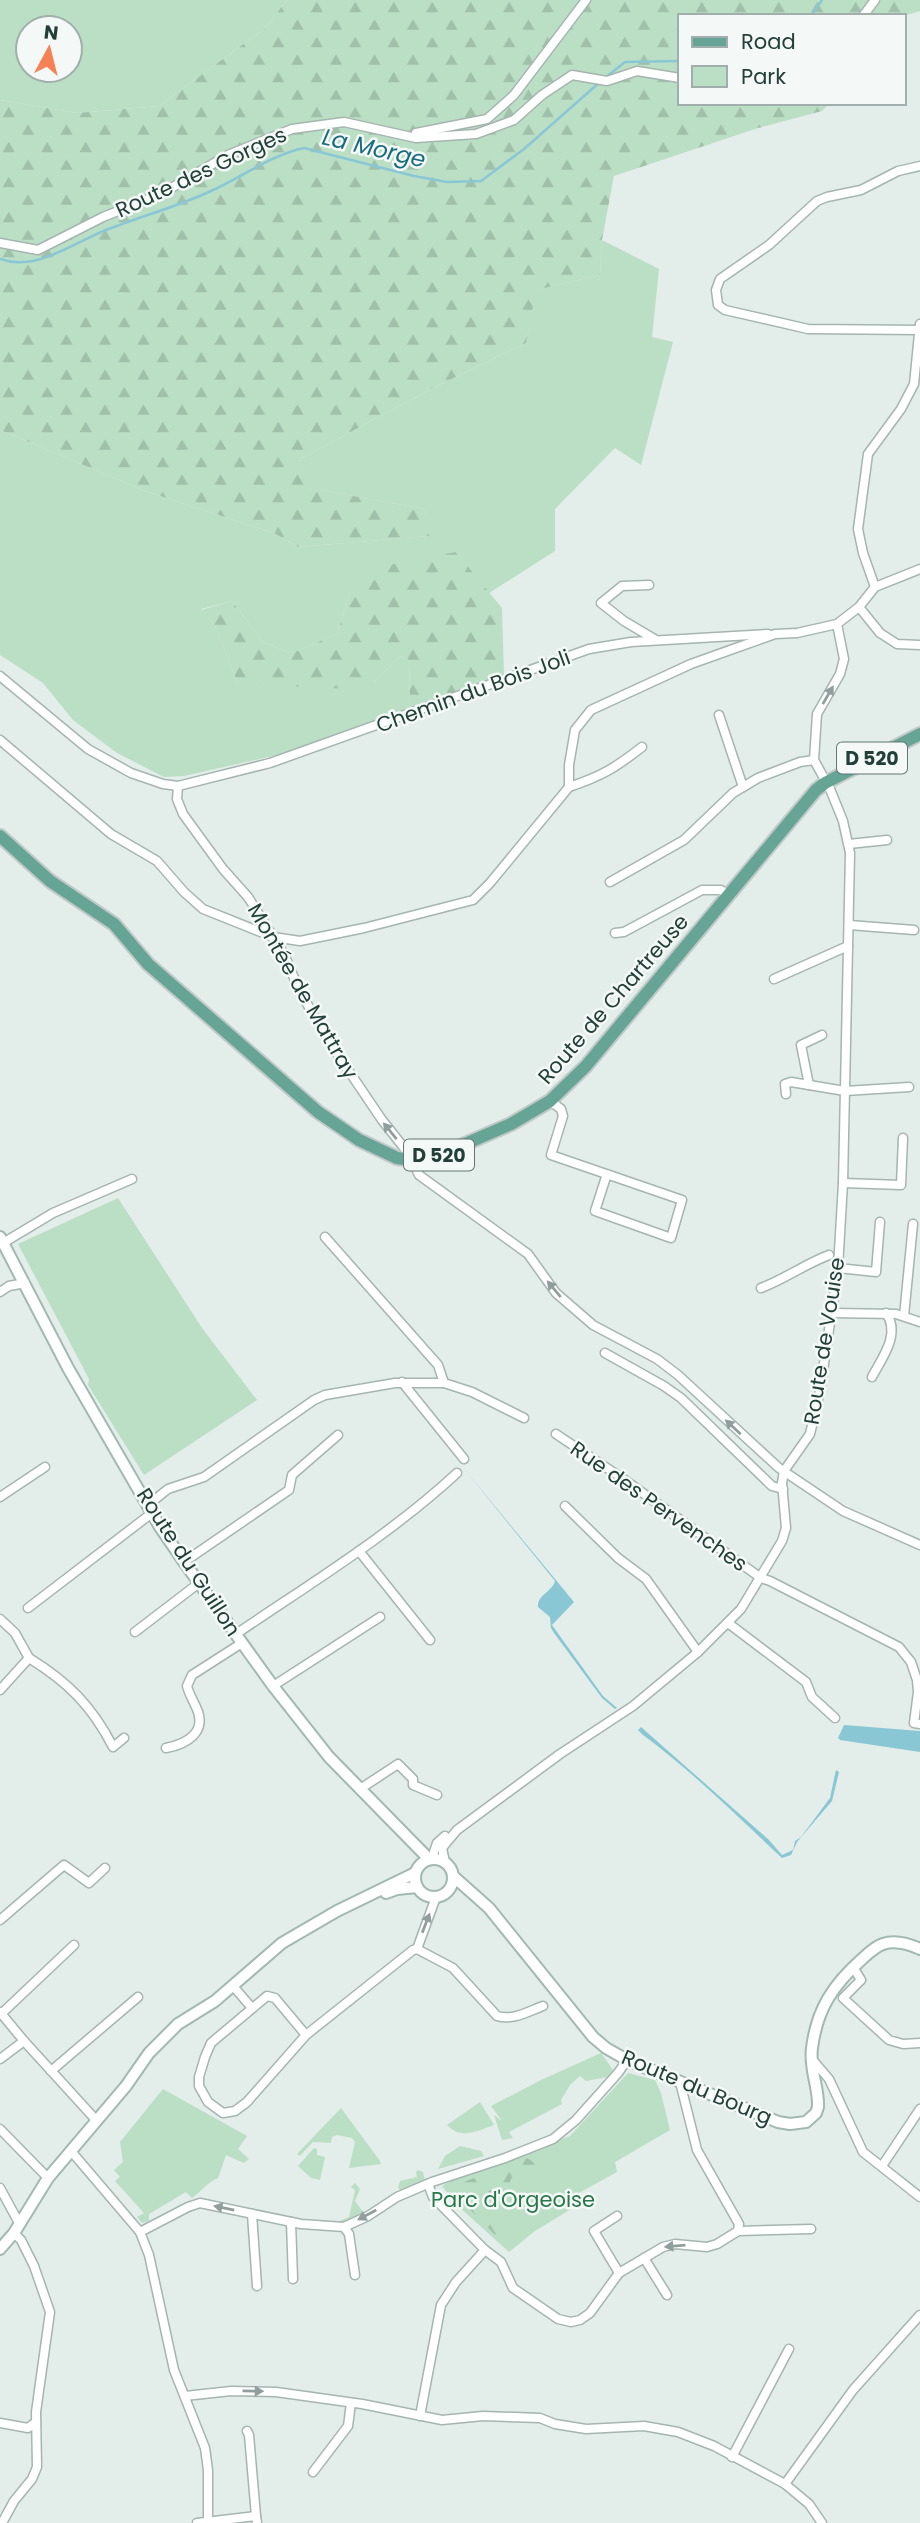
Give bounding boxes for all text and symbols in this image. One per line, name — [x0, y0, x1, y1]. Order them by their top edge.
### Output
north arrow — [14, 14, 84, 84]
legend — [678, 14, 906, 105]
text: N — [42, 18, 60, 47]
text: Road — [741, 27, 796, 56]
text: Park — [741, 62, 786, 91]
street label: Route des Gorges — [111, 120, 291, 224]
water label: La Morge — [319, 121, 429, 175]
street label: Chemin du Bois Joli — [372, 642, 574, 740]
one-way arrow — [822, 685, 834, 705]
road number: D 520 — [837, 743, 907, 774]
street label: Montée de Mattray — [241, 898, 365, 1084]
street label: Route de Chartreuse — [531, 908, 695, 1090]
one-way arrow — [383, 1122, 398, 1140]
road number: D 520 — [404, 1140, 474, 1170]
street label: Route de Vouise — [796, 1255, 852, 1427]
one-way arrow — [546, 1280, 562, 1298]
one-way arrow — [725, 1419, 742, 1435]
street label: Rue des Pervenches — [565, 1434, 753, 1578]
street label: Route du Guillon — [130, 1482, 248, 1642]
one-way arrow — [421, 1912, 432, 1933]
street label: Route du Bourg — [617, 2042, 777, 2132]
park label: Parc d'Orgeoise — [431, 2185, 595, 2214]
one-way arrow — [213, 2203, 235, 2214]
one-way arrow — [357, 2209, 377, 2221]
one-way arrow — [664, 2241, 686, 2252]
one-way arrow — [242, 2386, 264, 2397]

